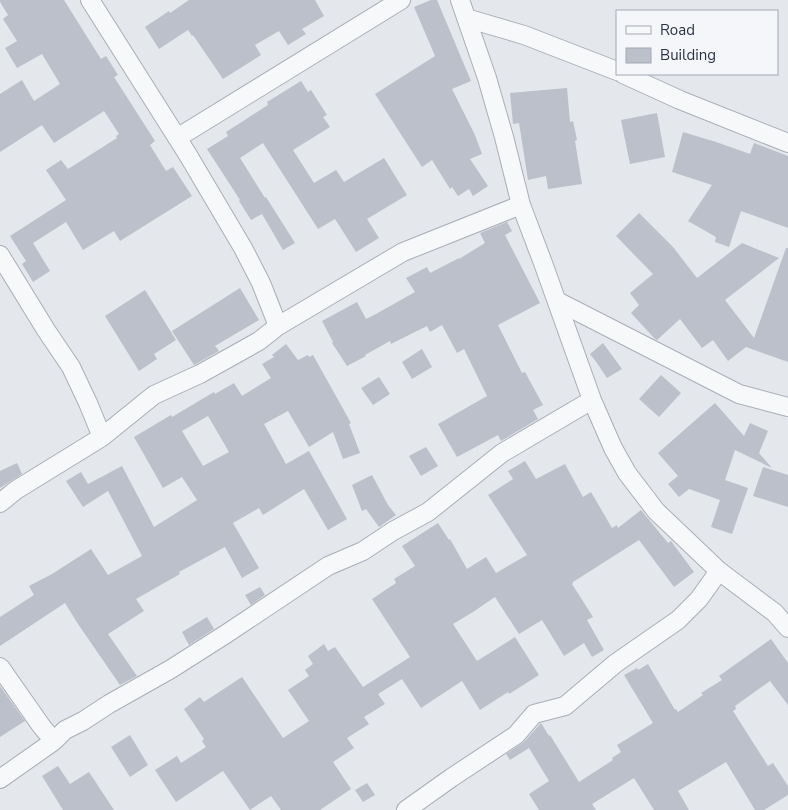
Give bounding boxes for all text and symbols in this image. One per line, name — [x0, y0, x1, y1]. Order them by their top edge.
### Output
legend — [616, 10, 778, 75]
text: Road — [660, 20, 695, 40]
text: Building — [660, 45, 716, 65]

